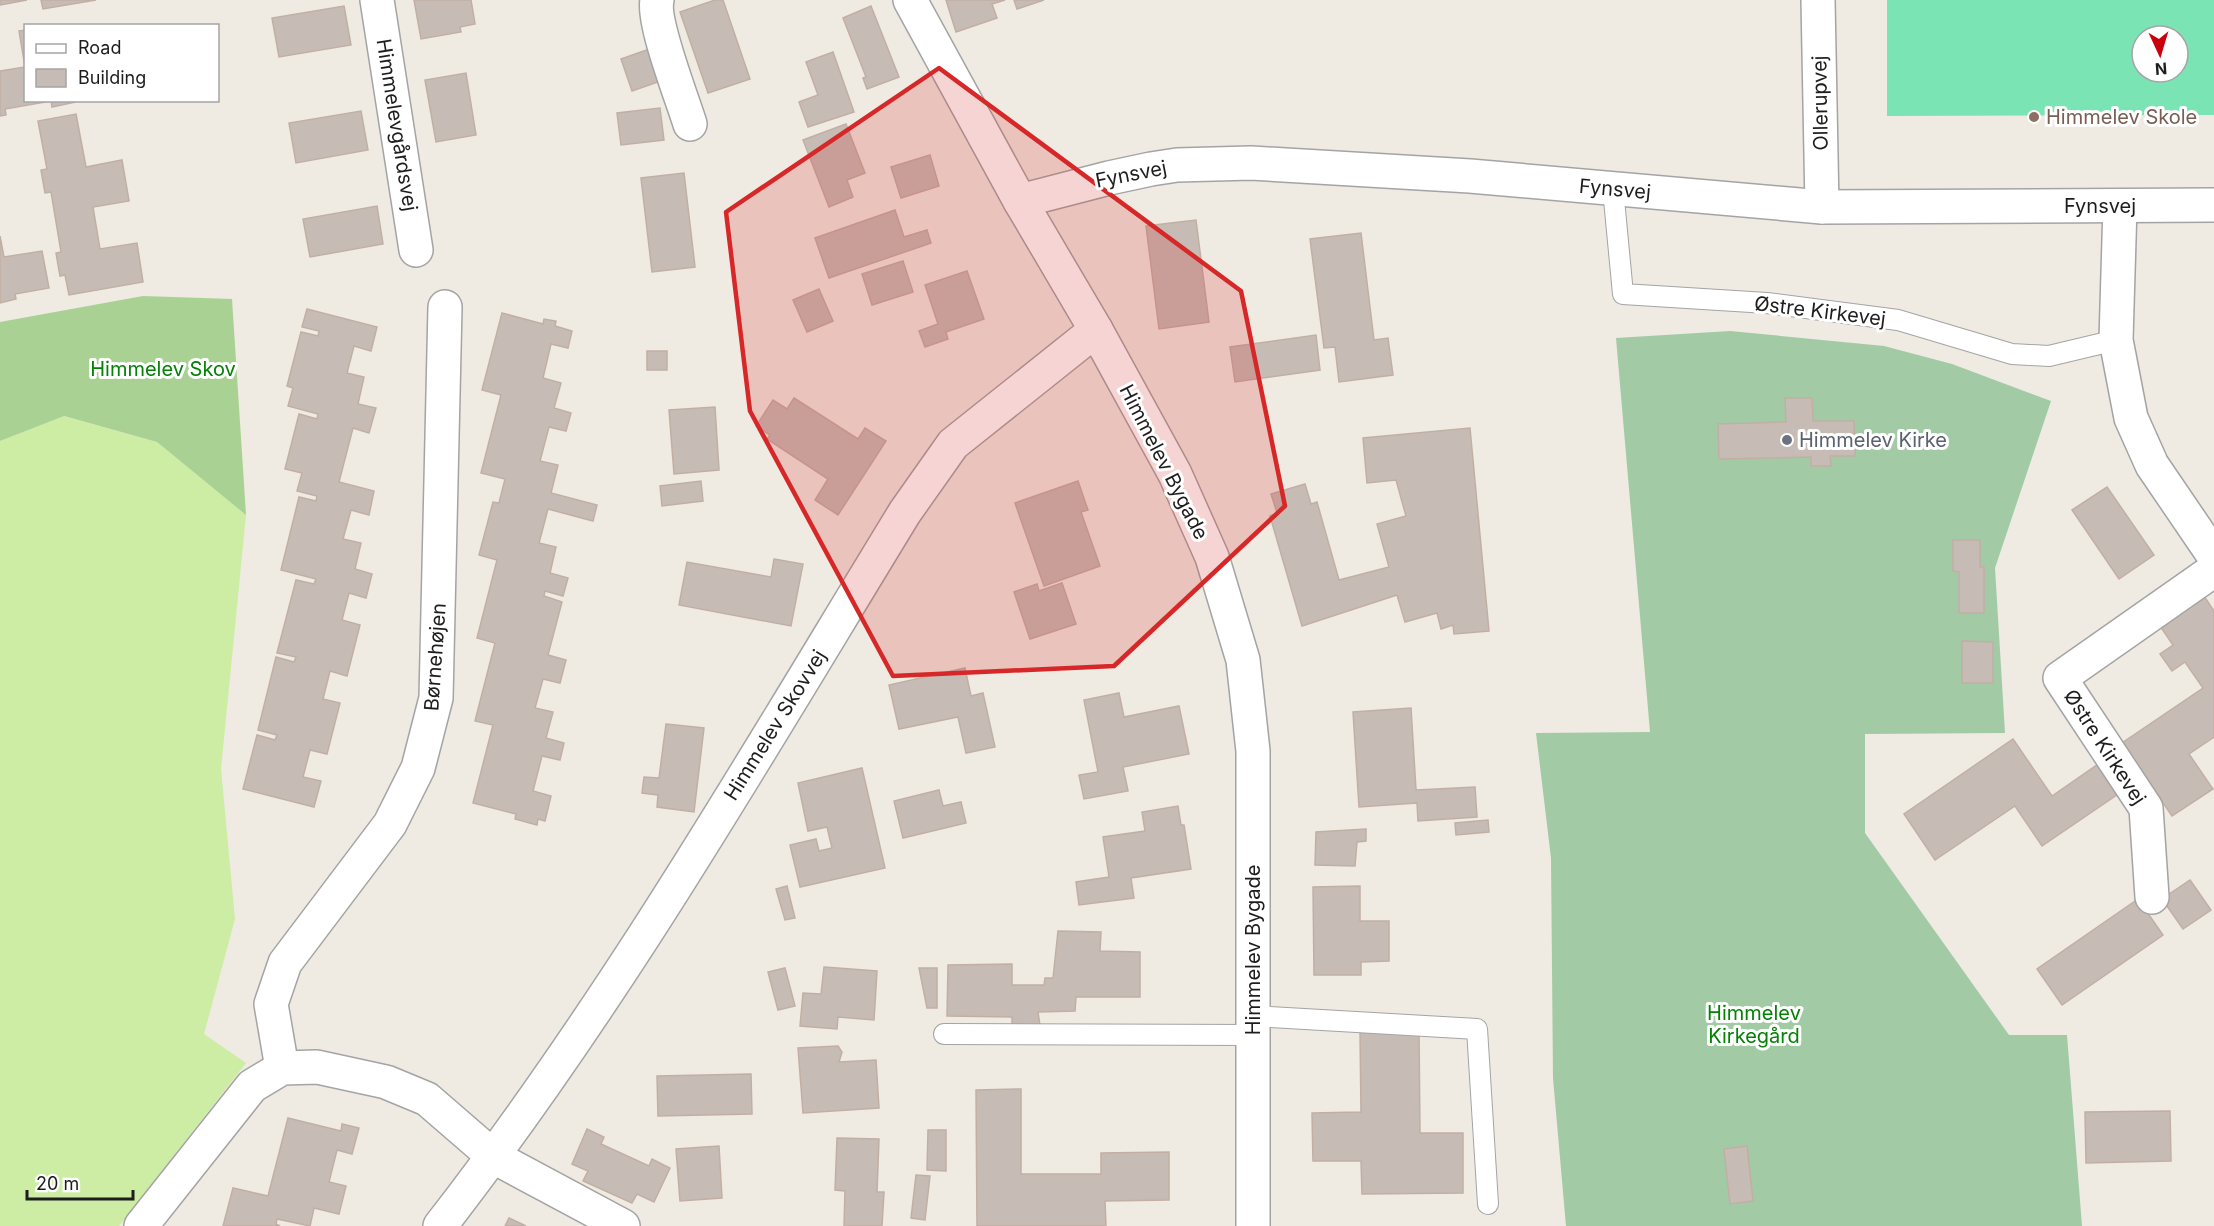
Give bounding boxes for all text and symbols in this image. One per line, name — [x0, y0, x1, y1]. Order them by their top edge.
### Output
legend — [24, 24, 219, 102]
north arrow — [2130, 24, 2190, 84]
text: Road — [78, 37, 121, 58]
street label: Himmelevgårdsvej — [372, 37, 422, 213]
street label: Ollerupvej — [1807, 55, 1833, 151]
text: N — [2154, 59, 2168, 79]
text: Building — [78, 67, 146, 88]
place label: Himmelev Skole — [2046, 105, 2197, 129]
marker: Himmelev Skole — [2027, 110, 2041, 124]
street label: Fynsvej — [1093, 155, 1169, 193]
street label: Fynsvej — [1578, 174, 1652, 204]
street label: Fynsvej — [2064, 194, 2136, 218]
street label: Østre Kirkevej — [1753, 291, 1887, 331]
park label: Himmelev Skov — [90, 357, 236, 381]
street label: Himmelev Bygade — [1115, 380, 1213, 544]
place label: Himmelev Kirke — [1799, 428, 1947, 452]
marker: Himmelev Kirke — [1780, 433, 1794, 447]
street label: Børnehøjen — [419, 602, 451, 712]
street label: Himmelev Skovvej — [719, 645, 831, 805]
street label: Østre Kirkevej — [2059, 685, 2151, 809]
street label: Himmelev Bygade — [1241, 865, 1265, 1035]
park label: Himmelev Kirkegård — [1707, 1001, 1801, 1048]
scale bar — [27, 1163, 134, 1201]
text: 20 m — [36, 1173, 79, 1194]

